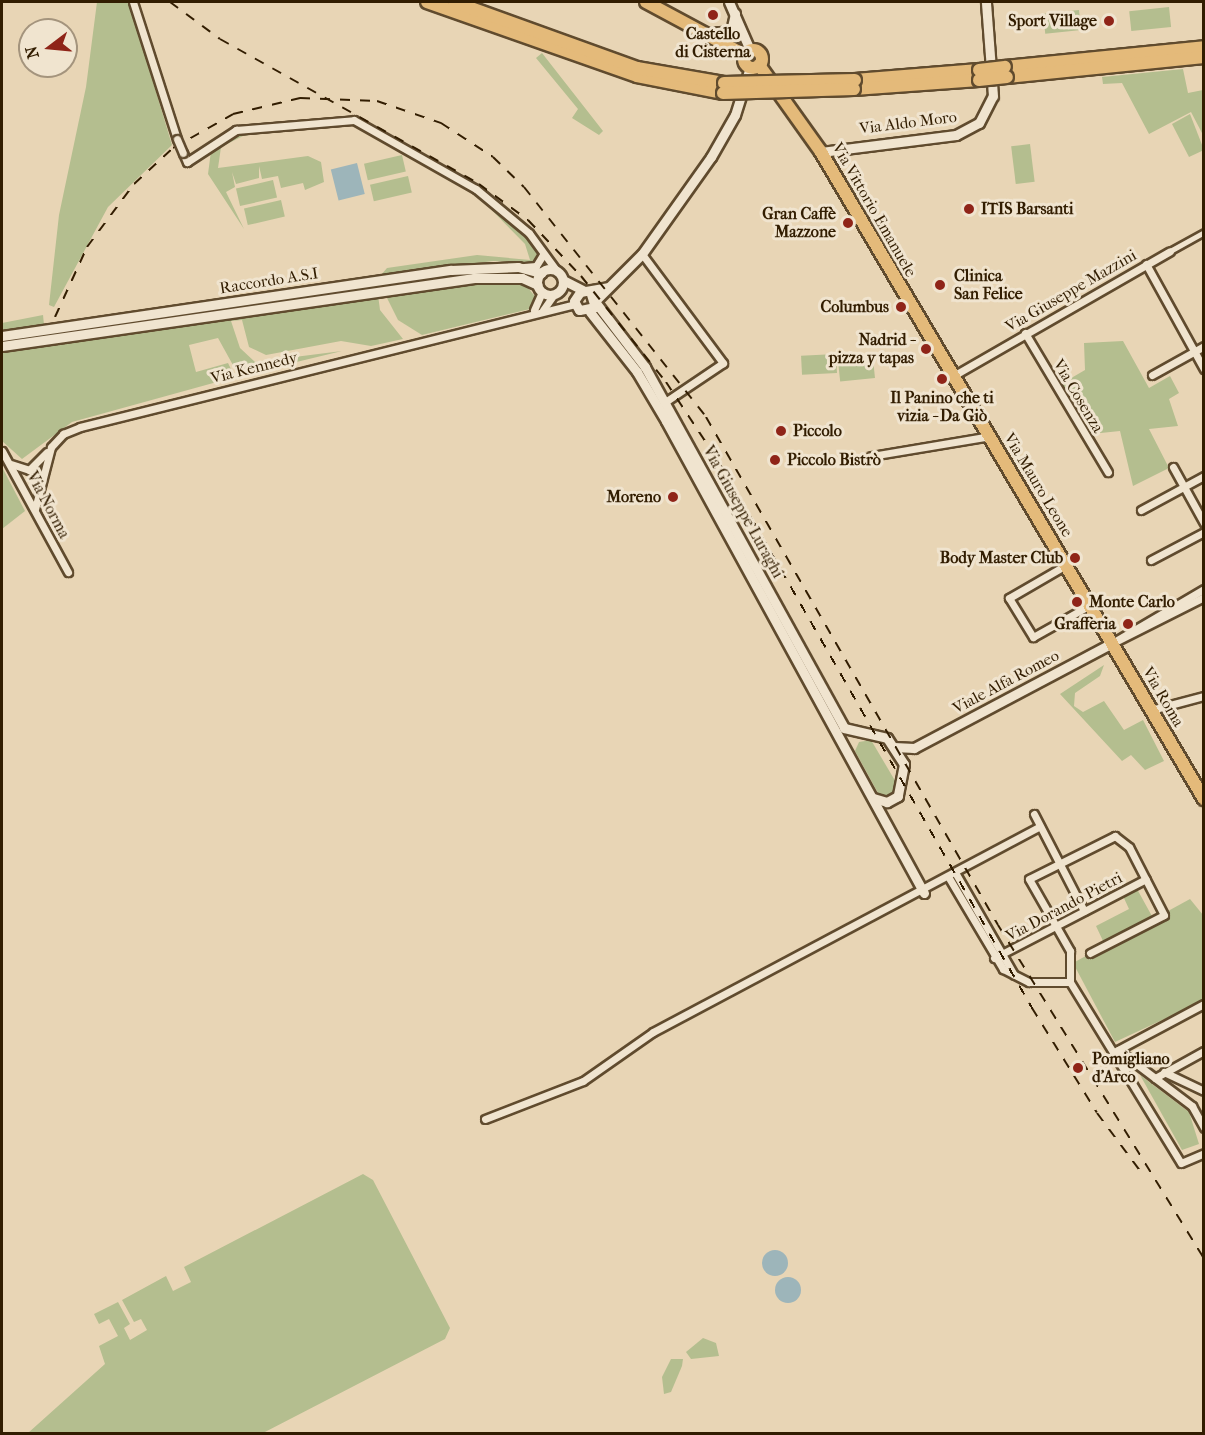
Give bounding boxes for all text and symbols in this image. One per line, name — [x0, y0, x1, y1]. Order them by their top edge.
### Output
marker: Castello di Cisterna — [706, 8, 720, 22]
place label: Sport Village — [1008, 11, 1097, 31]
marker: Sport Village — [1102, 14, 1116, 28]
north arrow — [18, 18, 78, 78]
place label: Castello di Cisterna — [675, 24, 751, 62]
text: N — [21, 44, 43, 61]
street label: Via Aldo Moro — [858, 107, 958, 139]
street label: Via Vittorio Emanuele — [828, 139, 920, 281]
place label: ITIS Barsanti — [981, 199, 1073, 219]
marker: ITIS Barsanti — [962, 202, 976, 216]
place label: Gran Caffè Mazzone — [762, 204, 836, 242]
marker: Gran Caffè Mazzone — [841, 216, 855, 230]
street label: Via Giuseppe Mazzini — [1002, 246, 1140, 336]
street label: Raccordo A.S.I — [218, 264, 320, 298]
place label: Clinica San Felice — [954, 266, 1023, 304]
marker: Clinica San Felice — [931, 276, 949, 294]
place label: Columbus — [820, 297, 889, 317]
marker: Columbus — [894, 300, 908, 314]
place label: Nadrid - pizza y tapas — [829, 330, 914, 368]
marker: Nadrid - pizza y tapas — [919, 342, 933, 356]
street label: Via Kennedy — [209, 348, 299, 388]
street label: Via Cosenza — [1049, 356, 1107, 436]
marker: Il Panino che ti vizia - Da Giò — [935, 372, 949, 386]
place label: Il Panino che ti vizia - Da Giò — [890, 388, 994, 426]
place label: Piccolo — [793, 421, 842, 441]
marker: Piccolo — [774, 424, 788, 438]
street label: Via Mauro Leone — [999, 429, 1077, 541]
street label: Via Giuseppe Luraghi — [699, 442, 787, 582]
place label: Piccolo Bistrò — [787, 450, 881, 470]
marker: Piccolo Bistrò — [768, 453, 782, 467]
street label: Via Norma — [22, 468, 74, 542]
place label: Moreno — [607, 487, 661, 507]
marker: Moreno — [666, 490, 680, 504]
place label: Body Master Club — [940, 548, 1063, 568]
marker: Body Master Club — [1068, 551, 1082, 565]
place label: Monte Carlo — [1089, 592, 1175, 612]
marker: Monte Carlo — [1070, 595, 1084, 609]
place label: Grafferia — [1054, 614, 1116, 634]
marker: Grafferia — [1121, 617, 1135, 631]
street label: Viale Alfa Romeo — [950, 646, 1062, 718]
street label: Via Roma — [1138, 664, 1188, 730]
street label: Via Dorando Pietri — [1002, 868, 1126, 946]
place label: Pomigliano d’Arco — [1092, 1049, 1170, 1087]
marker: Pomigliano d’Arco — [1069, 1059, 1087, 1077]

